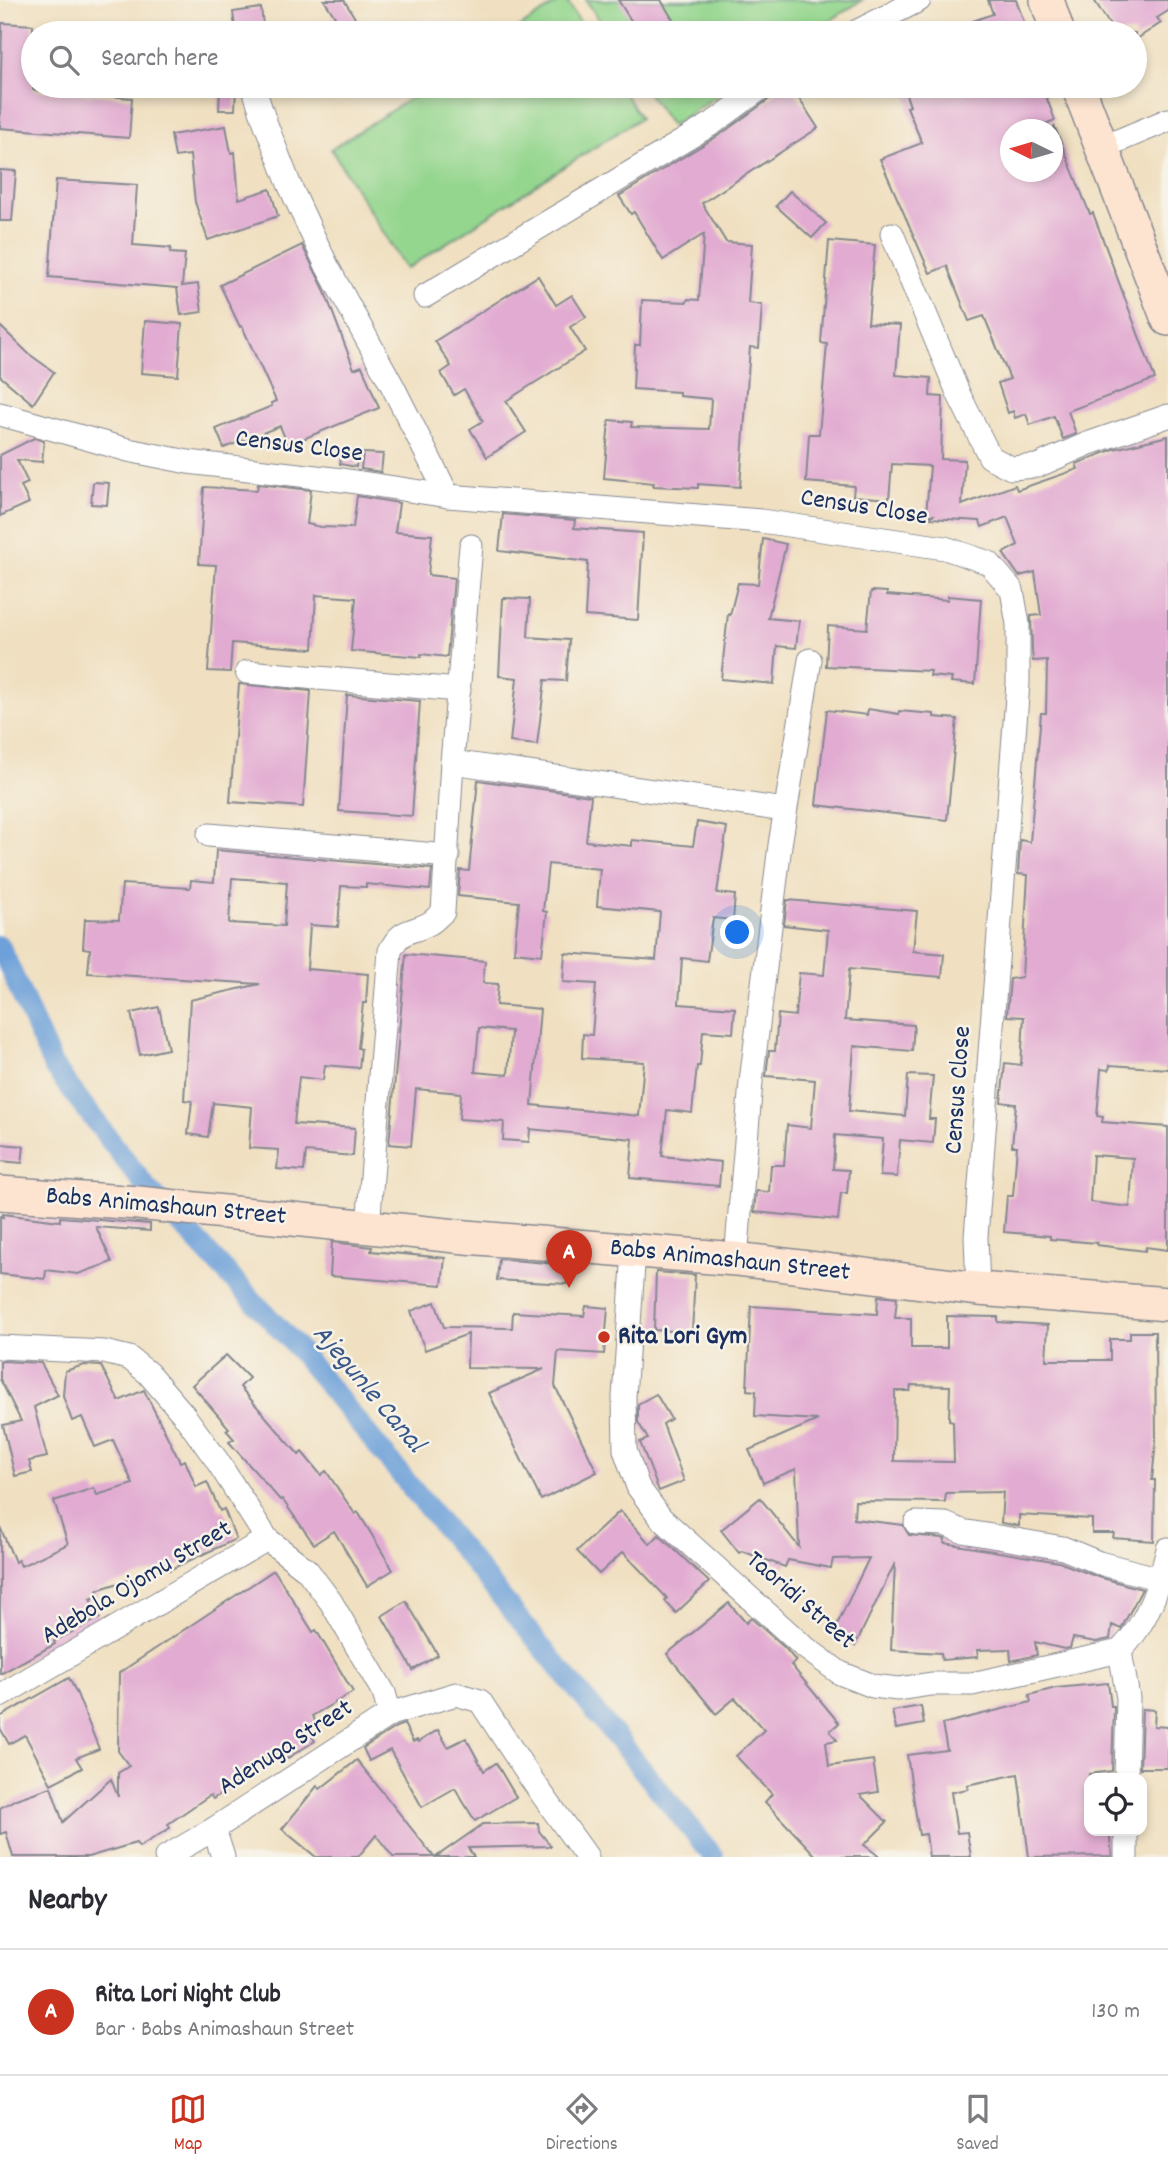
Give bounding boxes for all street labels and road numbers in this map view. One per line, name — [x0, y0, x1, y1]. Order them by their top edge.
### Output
street label: Census Close — [233, 421, 365, 473]
street label: Census Close — [798, 480, 930, 536]
street label: Census Close — [936, 1025, 982, 1155]
street label: Babs Animashaun Street — [44, 1178, 288, 1236]
street label: Babs Animashaun Street — [608, 1230, 852, 1292]
street label: Adebola Ojomu Street — [35, 1511, 240, 1655]
street label: Taoridi Street — [737, 1543, 863, 1659]
street label: Adenuga Street — [211, 1690, 361, 1805]

